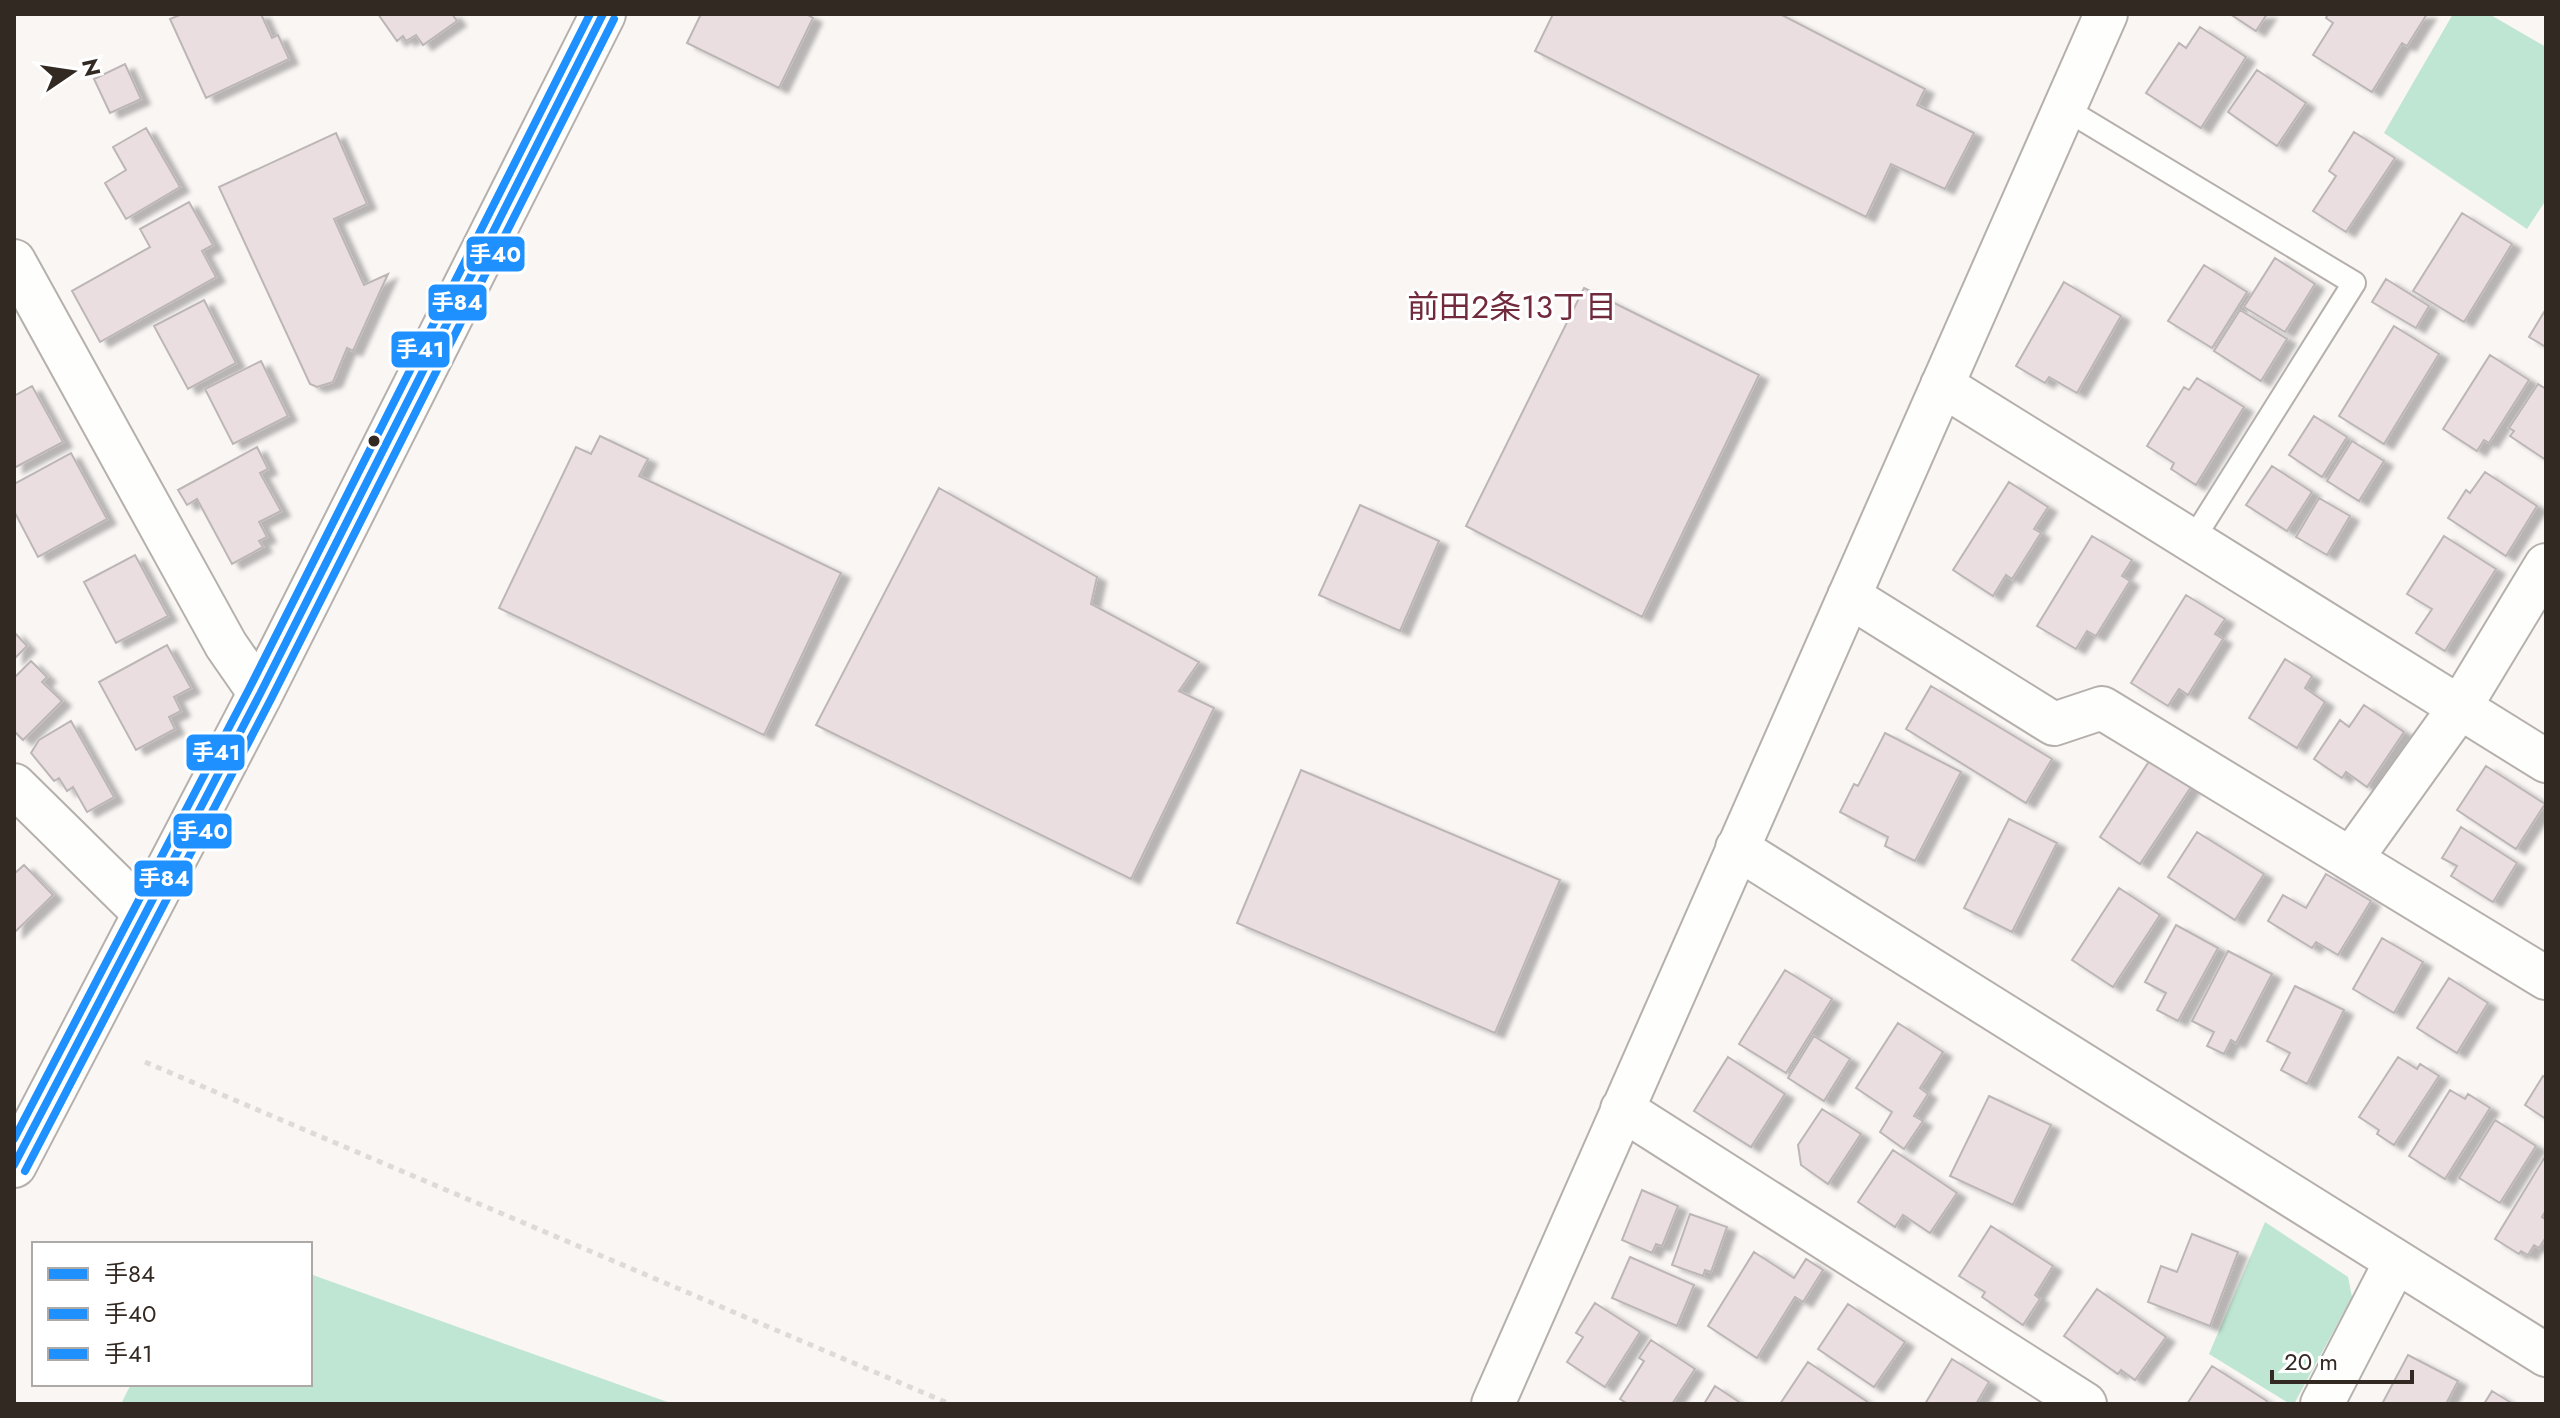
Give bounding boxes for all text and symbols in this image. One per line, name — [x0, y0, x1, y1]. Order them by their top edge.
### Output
north arrow — [32, 32, 112, 112]
text: N — [74, 55, 109, 80]
line badge: 手40 — [465, 235, 526, 273]
text: 手40 — [469, 238, 521, 270]
line badge: 手84 — [427, 283, 488, 322]
district label: 前田2条13丁目 — [1407, 284, 1617, 330]
text: 手84 — [431, 286, 483, 318]
line badge: 手41 — [390, 330, 451, 369]
text: 手41 — [396, 333, 444, 365]
unlabelled marker — [366, 433, 382, 449]
line badge: 手41 — [185, 733, 246, 772]
text: 手41 — [192, 736, 240, 768]
line badge: 手40 — [172, 812, 233, 850]
text: 手40 — [176, 815, 228, 847]
line badge: 手84 — [133, 859, 194, 898]
text: 手84 — [138, 862, 190, 894]
legend — [32, 1242, 312, 1386]
text: 手84 — [104, 1256, 155, 1291]
text: 手40 — [104, 1296, 156, 1331]
scale bar — [2272, 1334, 2412, 1384]
text: 手41 — [104, 1336, 153, 1371]
text: 20 m — [2284, 1344, 2338, 1379]

